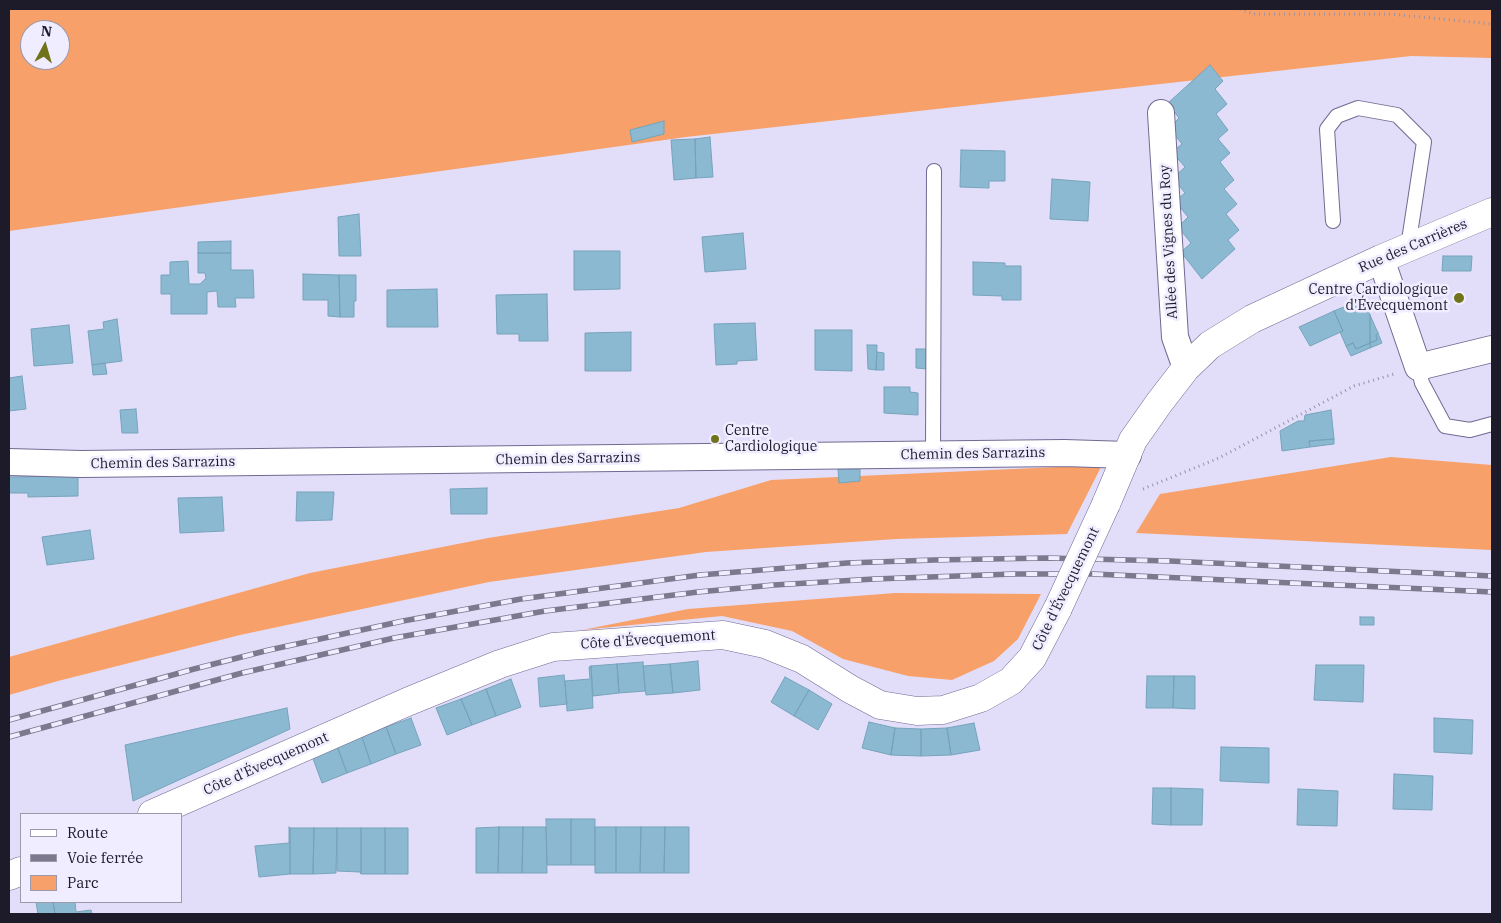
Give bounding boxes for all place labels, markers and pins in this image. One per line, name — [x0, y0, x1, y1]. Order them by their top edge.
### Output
place label: Centre Cardiologique d'Évecquemont — [1308, 282, 1448, 314]
marker: Centre Cardiologique d'Évecquemont — [1452, 291, 1466, 305]
place label: Centre Cardiologique — [725, 423, 817, 456]
marker: Centre Cardiologique — [709, 433, 721, 445]

